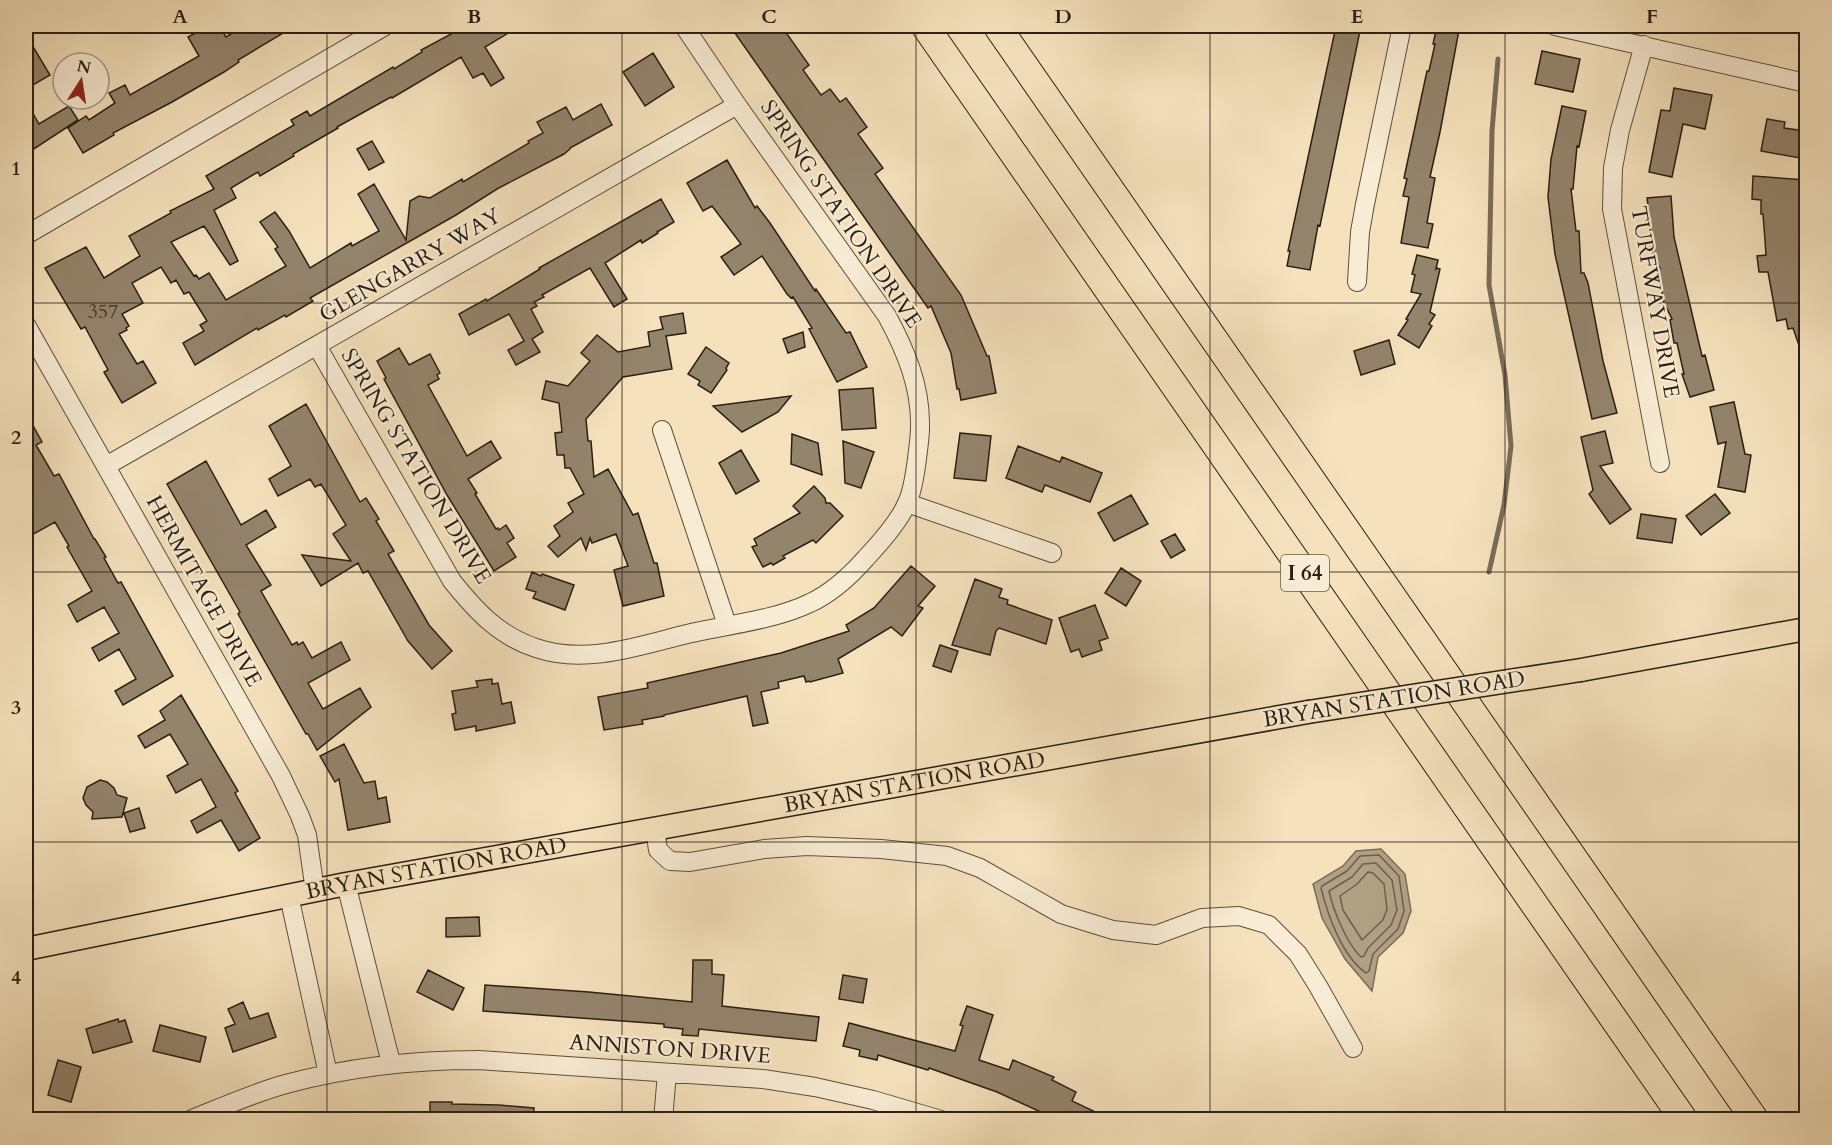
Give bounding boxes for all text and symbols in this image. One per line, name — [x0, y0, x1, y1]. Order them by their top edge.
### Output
text: A — [172, 3, 188, 30]
text: B — [467, 3, 481, 30]
text: C — [761, 3, 777, 30]
text: D — [1054, 3, 1072, 30]
text: E — [1351, 3, 1363, 30]
text: F — [1646, 3, 1658, 30]
north arrow — [51, 51, 111, 111]
text: N — [75, 55, 93, 80]
street label: SPRING STATION DRIVE — [753, 94, 929, 334]
text: 1 — [11, 155, 21, 182]
street label: GLENGARRY WAY — [314, 200, 507, 329]
street label: TURFWAY DRIVE — [1623, 204, 1687, 400]
house number: 357 — [88, 298, 118, 325]
street label: SPRING STATION DRIVE — [334, 343, 498, 589]
text: 2 — [11, 424, 21, 451]
street label: HERMITAGE DRIVE — [139, 490, 269, 692]
road number: I 64 — [1281, 555, 1329, 591]
street label: BRYAN STATION ROAD — [1261, 663, 1527, 735]
text: 3 — [11, 694, 21, 721]
street label: BRYAN STATION ROAD — [781, 744, 1048, 820]
street label: BRYAN STATION ROAD — [303, 830, 569, 907]
text: 4 — [11, 964, 21, 991]
street label: ANNISTON DRIVE — [568, 1027, 772, 1071]

